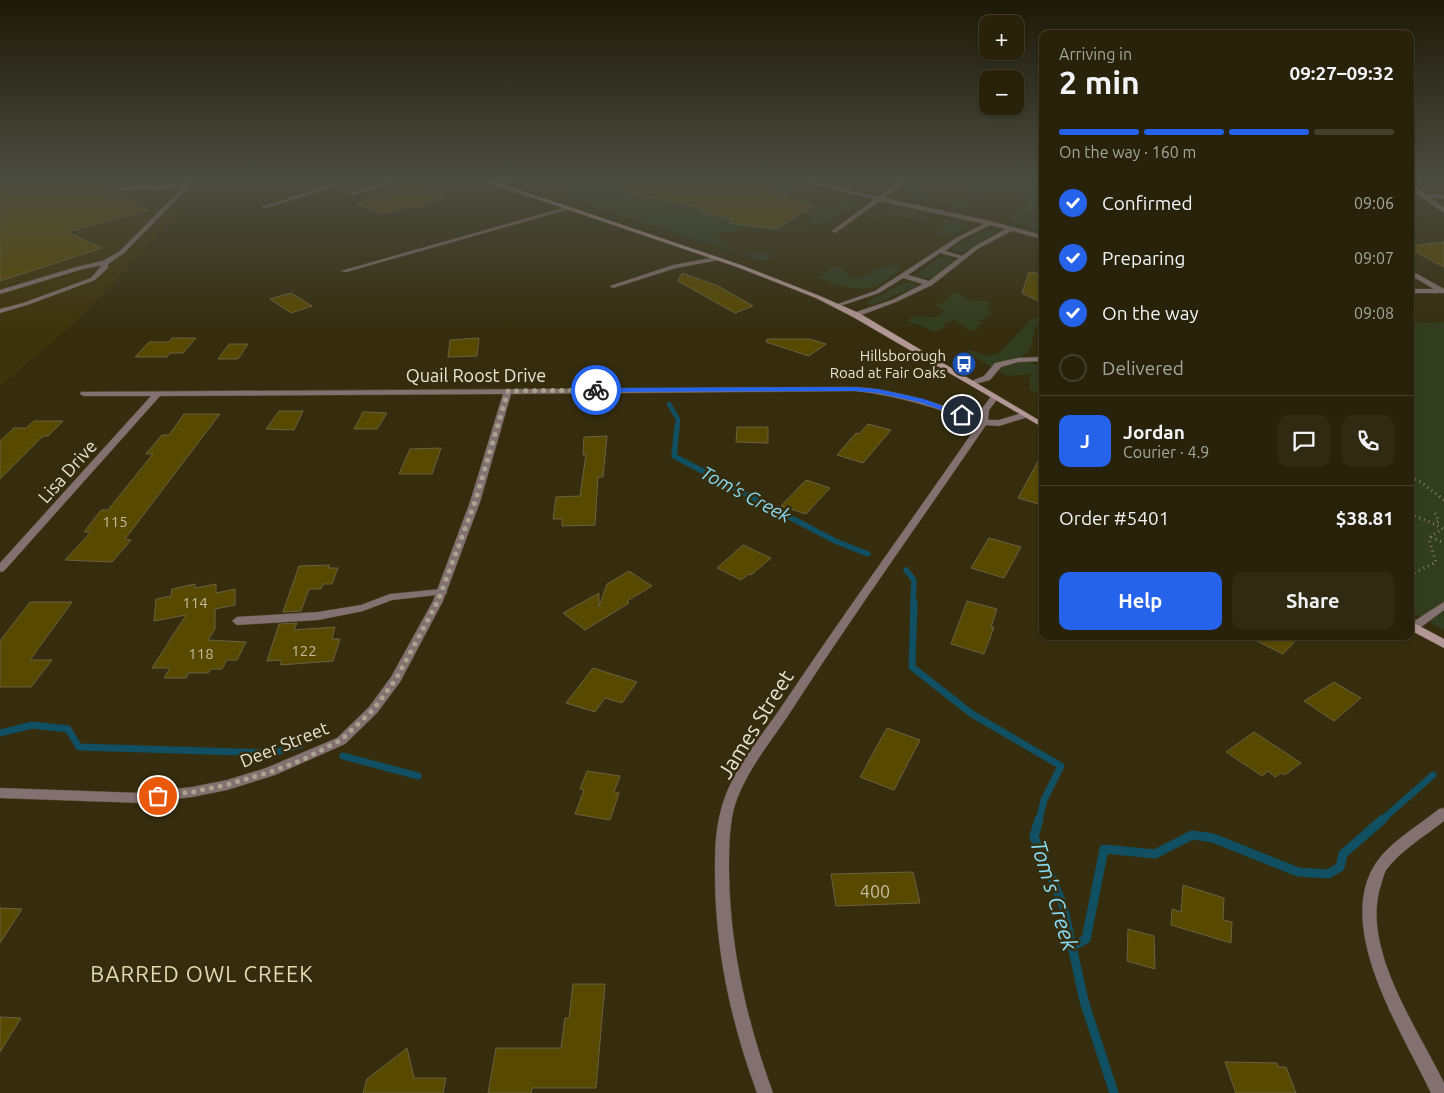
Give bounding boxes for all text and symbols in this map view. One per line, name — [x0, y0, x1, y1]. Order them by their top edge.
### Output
map controls — [979, 15, 1024, 115]
button: + — [979, 15, 1024, 60]
text: Arriving in — [1059, 45, 1132, 63]
text: 09:27–09:32 — [1289, 62, 1394, 84]
text: 2 min — [1059, 64, 1140, 100]
button: − — [979, 70, 1024, 115]
text: On the way · 160 m — [1059, 143, 1196, 161]
icon: check — [1059, 189, 1087, 217]
text: Confirmed — [1102, 192, 1193, 214]
text: 09:06 — [1354, 194, 1394, 212]
icon: check — [1059, 244, 1087, 272]
text: Preparing — [1102, 247, 1186, 269]
text: 09:07 — [1354, 249, 1394, 267]
icon: check — [1059, 299, 1087, 327]
text: On the way — [1102, 302, 1199, 324]
text: 09:08 — [1354, 304, 1394, 322]
place label: Hillsborough Road at Fair Oaks — [830, 347, 946, 381]
bus stop icon: Hillsborough Road at Fair Oaks — [951, 351, 977, 377]
text: Delivered — [1102, 357, 1184, 379]
street label: Quail Roost Drive — [406, 365, 546, 386]
courier — [571, 365, 621, 415]
icon: bike — [582, 376, 610, 404]
pin — [941, 394, 983, 436]
icon: home — [948, 401, 976, 429]
button: chat — [1278, 415, 1330, 467]
button: phone — [1342, 415, 1394, 467]
text: Jordan — [1123, 421, 1185, 443]
text: J — [1080, 430, 1090, 452]
street label: Lisa Drive — [34, 436, 100, 506]
text: Courier · 4.9 — [1123, 443, 1209, 461]
water label: Tom's Creek — [697, 461, 795, 527]
text: Order #5401 — [1059, 507, 1169, 529]
text: $38.81 — [1336, 507, 1394, 529]
house number: 115 — [102, 513, 128, 530]
button: Help — [1059, 572, 1222, 630]
button: Share — [1232, 572, 1394, 630]
house number: 114 — [182, 594, 208, 611]
house number: 122 — [291, 642, 317, 659]
house number: 118 — [188, 645, 214, 662]
street label: James Street — [712, 665, 798, 783]
street label: Deer Street — [237, 717, 331, 771]
pin — [137, 775, 179, 817]
icon: bag — [144, 782, 172, 810]
water label: Tom's Creek — [1026, 836, 1084, 954]
house number: 400 — [860, 881, 890, 901]
district label: BARRED OWL CREEK — [90, 961, 314, 986]

